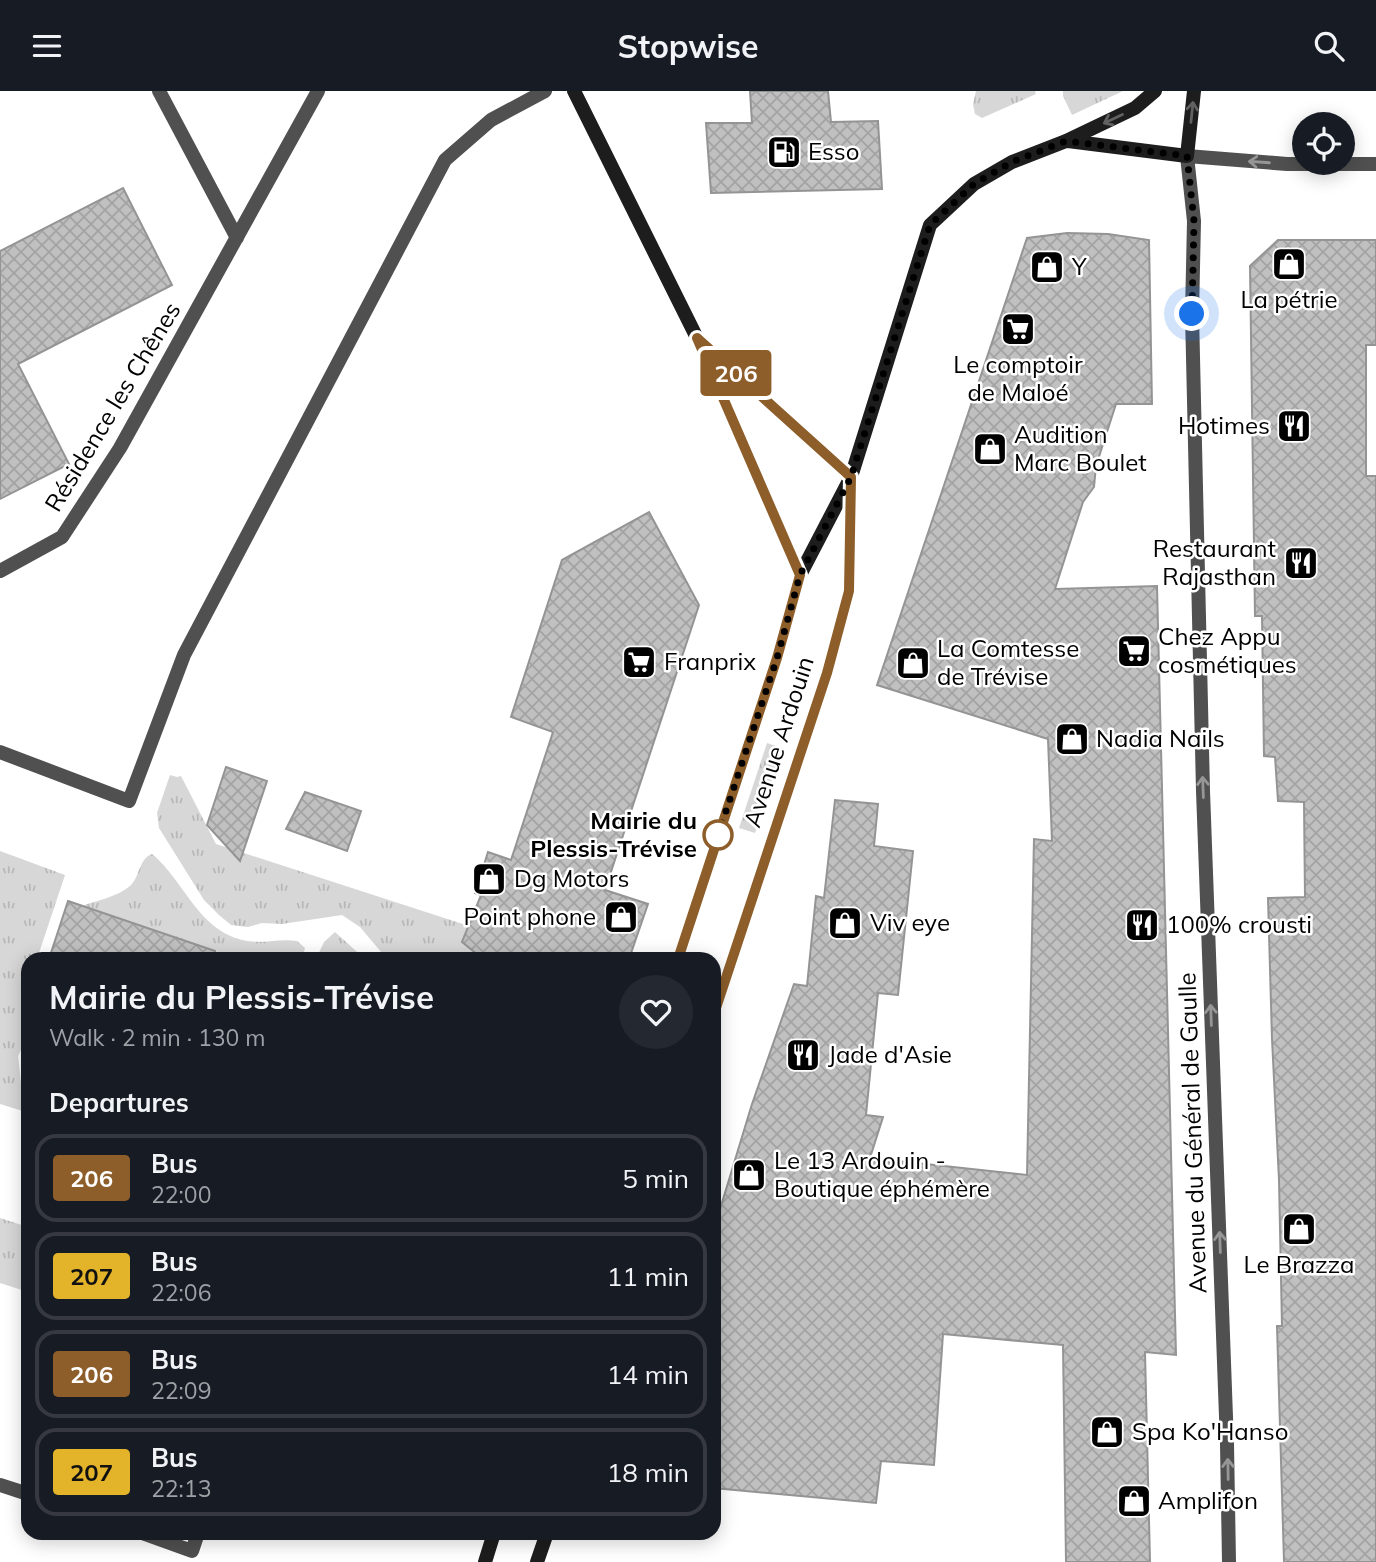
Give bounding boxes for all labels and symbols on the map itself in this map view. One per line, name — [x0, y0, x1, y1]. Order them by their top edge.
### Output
one-way arrow — [1185, 101, 1198, 123]
one-way arrow — [1103, 113, 1124, 126]
fuel station icon: Esso — [765, 133, 803, 171]
place label: Esso — [808, 136, 859, 166]
one-way arrow — [1248, 155, 1271, 168]
shop icon: La pétrie — [1270, 245, 1308, 283]
shop icon: Y — [1028, 248, 1066, 286]
place label: Y — [1071, 251, 1087, 281]
place label: La pétrie — [1240, 284, 1338, 314]
street label: Résidence les Chênes — [38, 296, 187, 517]
your location — [1174, 296, 1209, 331]
supermarket icon: Le comptoir de Maloé — [999, 310, 1037, 348]
place label: Le comptoir de Maloé — [953, 349, 1083, 407]
line badge: 206 — [696, 350, 776, 396]
restaurant icon: Hotimes — [1275, 407, 1313, 445]
place label: Hotimes — [1178, 410, 1270, 440]
place label: Audition Marc Boulet — [1014, 419, 1147, 477]
shop icon: Audition Marc Boulet — [971, 430, 1009, 468]
place label: Restaurant Rajasthan — [1153, 533, 1276, 591]
restaurant icon: Restaurant Rajasthan — [1282, 544, 1320, 582]
place label: Chez Appu cosmétiques — [1158, 621, 1297, 679]
supermarket icon: Chez Appu cosmétiques — [1115, 632, 1153, 670]
place label: La Comtesse de Trévise — [937, 633, 1079, 691]
supermarket icon: Franprix — [620, 643, 658, 681]
shop icon: La Comtesse de Trévise — [894, 644, 932, 682]
place label: Franprix — [664, 646, 756, 676]
street label: Avenue Ardouin — [736, 653, 820, 831]
shop icon: Nadia Nails — [1053, 720, 1091, 758]
place label: Nadia Nails — [1096, 723, 1225, 753]
one-way arrow — [1197, 776, 1210, 799]
place label: Mairie du Plessis-Trévise — [530, 805, 697, 863]
marker: Mairie du Plessis-Trévise — [703, 820, 733, 850]
shop icon: Dg Motors — [470, 860, 508, 898]
place label: Dg Motors — [514, 863, 629, 893]
shop icon: Point phone — [602, 898, 640, 936]
place label: Point phone — [463, 901, 596, 931]
shop icon: Viv eye — [826, 904, 864, 942]
restaurant icon: 100% crousti — [1123, 906, 1161, 944]
place label: Viv eye — [870, 907, 950, 937]
place label: 100% crousti — [1166, 909, 1312, 939]
street label: Avenue du Général de Gaulle — [1171, 972, 1213, 1294]
one-way arrow — [1205, 1003, 1218, 1026]
restaurant icon: Jade d'Asie — [784, 1036, 822, 1074]
place label: Jade d'Asie — [828, 1039, 952, 1069]
place label: Le 13 Ardouin - Boutique éphémère — [774, 1145, 990, 1203]
shop icon: Le 13 Ardouin - Boutique éphémère — [730, 1156, 768, 1194]
shop icon: Le Brazza — [1280, 1210, 1318, 1248]
one-way arrow — [1213, 1231, 1226, 1254]
place label: Le Brazza — [1244, 1249, 1354, 1279]
shop icon: Spa Ko'Hanso — [1088, 1413, 1126, 1451]
place label: Spa Ko'Hanso — [1132, 1416, 1288, 1446]
one-way arrow — [1221, 1458, 1235, 1481]
shop icon: Amplifon — [1115, 1482, 1153, 1520]
place label: Amplifon — [1158, 1485, 1258, 1515]

